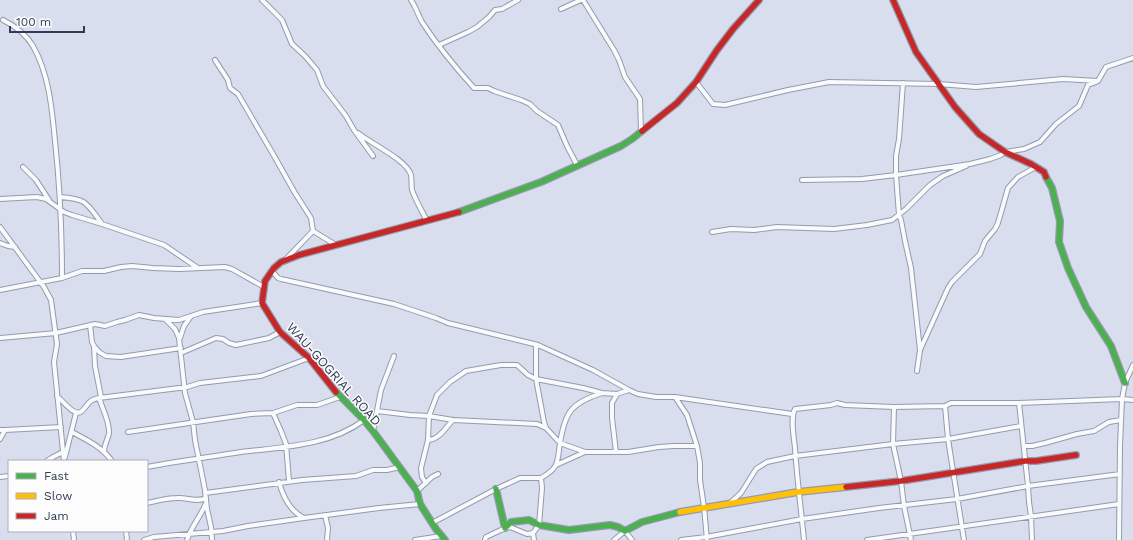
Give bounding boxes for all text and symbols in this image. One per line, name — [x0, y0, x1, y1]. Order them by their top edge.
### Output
scale bar — [10, 8, 84, 34]
text: 100 m — [16, 15, 51, 29]
street label: WAU-GOGRIAL ROAD — [284, 319, 384, 429]
legend — [8, 460, 148, 532]
text: Fast — [44, 469, 69, 483]
text: Slow — [44, 489, 72, 503]
text: Jam — [44, 509, 69, 523]

